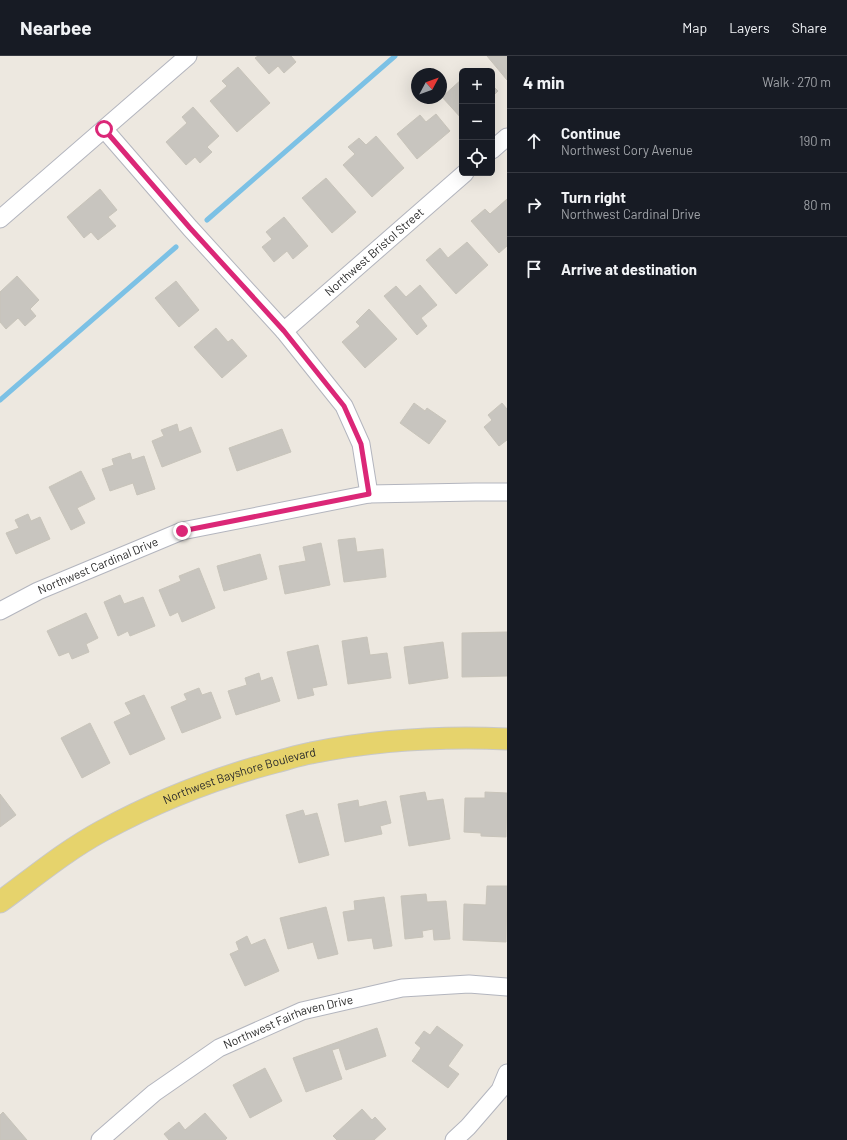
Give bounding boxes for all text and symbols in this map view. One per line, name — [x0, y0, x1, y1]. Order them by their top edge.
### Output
text: Nearbee — [20, 16, 92, 39]
text: Map — [682, 19, 707, 36]
text: Layers — [729, 19, 770, 36]
text: Share — [792, 19, 827, 36]
north arrow — [411, 68, 447, 104]
map controls — [459, 68, 495, 176]
button: + — [459, 68, 495, 104]
text: 4 min — [523, 72, 565, 92]
text: Walk · 270 m — [762, 74, 831, 90]
button: − — [459, 104, 495, 140]
route start — [95, 120, 113, 138]
text: Continue — [561, 124, 621, 142]
icon: ahead — [523, 130, 545, 152]
text: 190 m — [799, 133, 831, 149]
button: locate — [459, 140, 495, 176]
text: Northwest Cory Avenue — [561, 142, 693, 158]
text: Turn right — [561, 188, 626, 206]
icon: right — [523, 194, 545, 216]
text: 80 m — [804, 197, 831, 213]
street label: Northwest Bristol Street — [321, 204, 426, 298]
text: Northwest Cardinal Drive — [561, 206, 701, 222]
icon: arrive — [523, 258, 545, 280]
text: Arrive at destination — [561, 260, 697, 278]
route end — [173, 522, 191, 540]
street label: Northwest Cardinal Drive — [35, 534, 160, 596]
street label: Northwest Bayshore Boulevard — [161, 744, 317, 806]
street label: Northwest Fairhaven Drive — [221, 992, 354, 1051]

